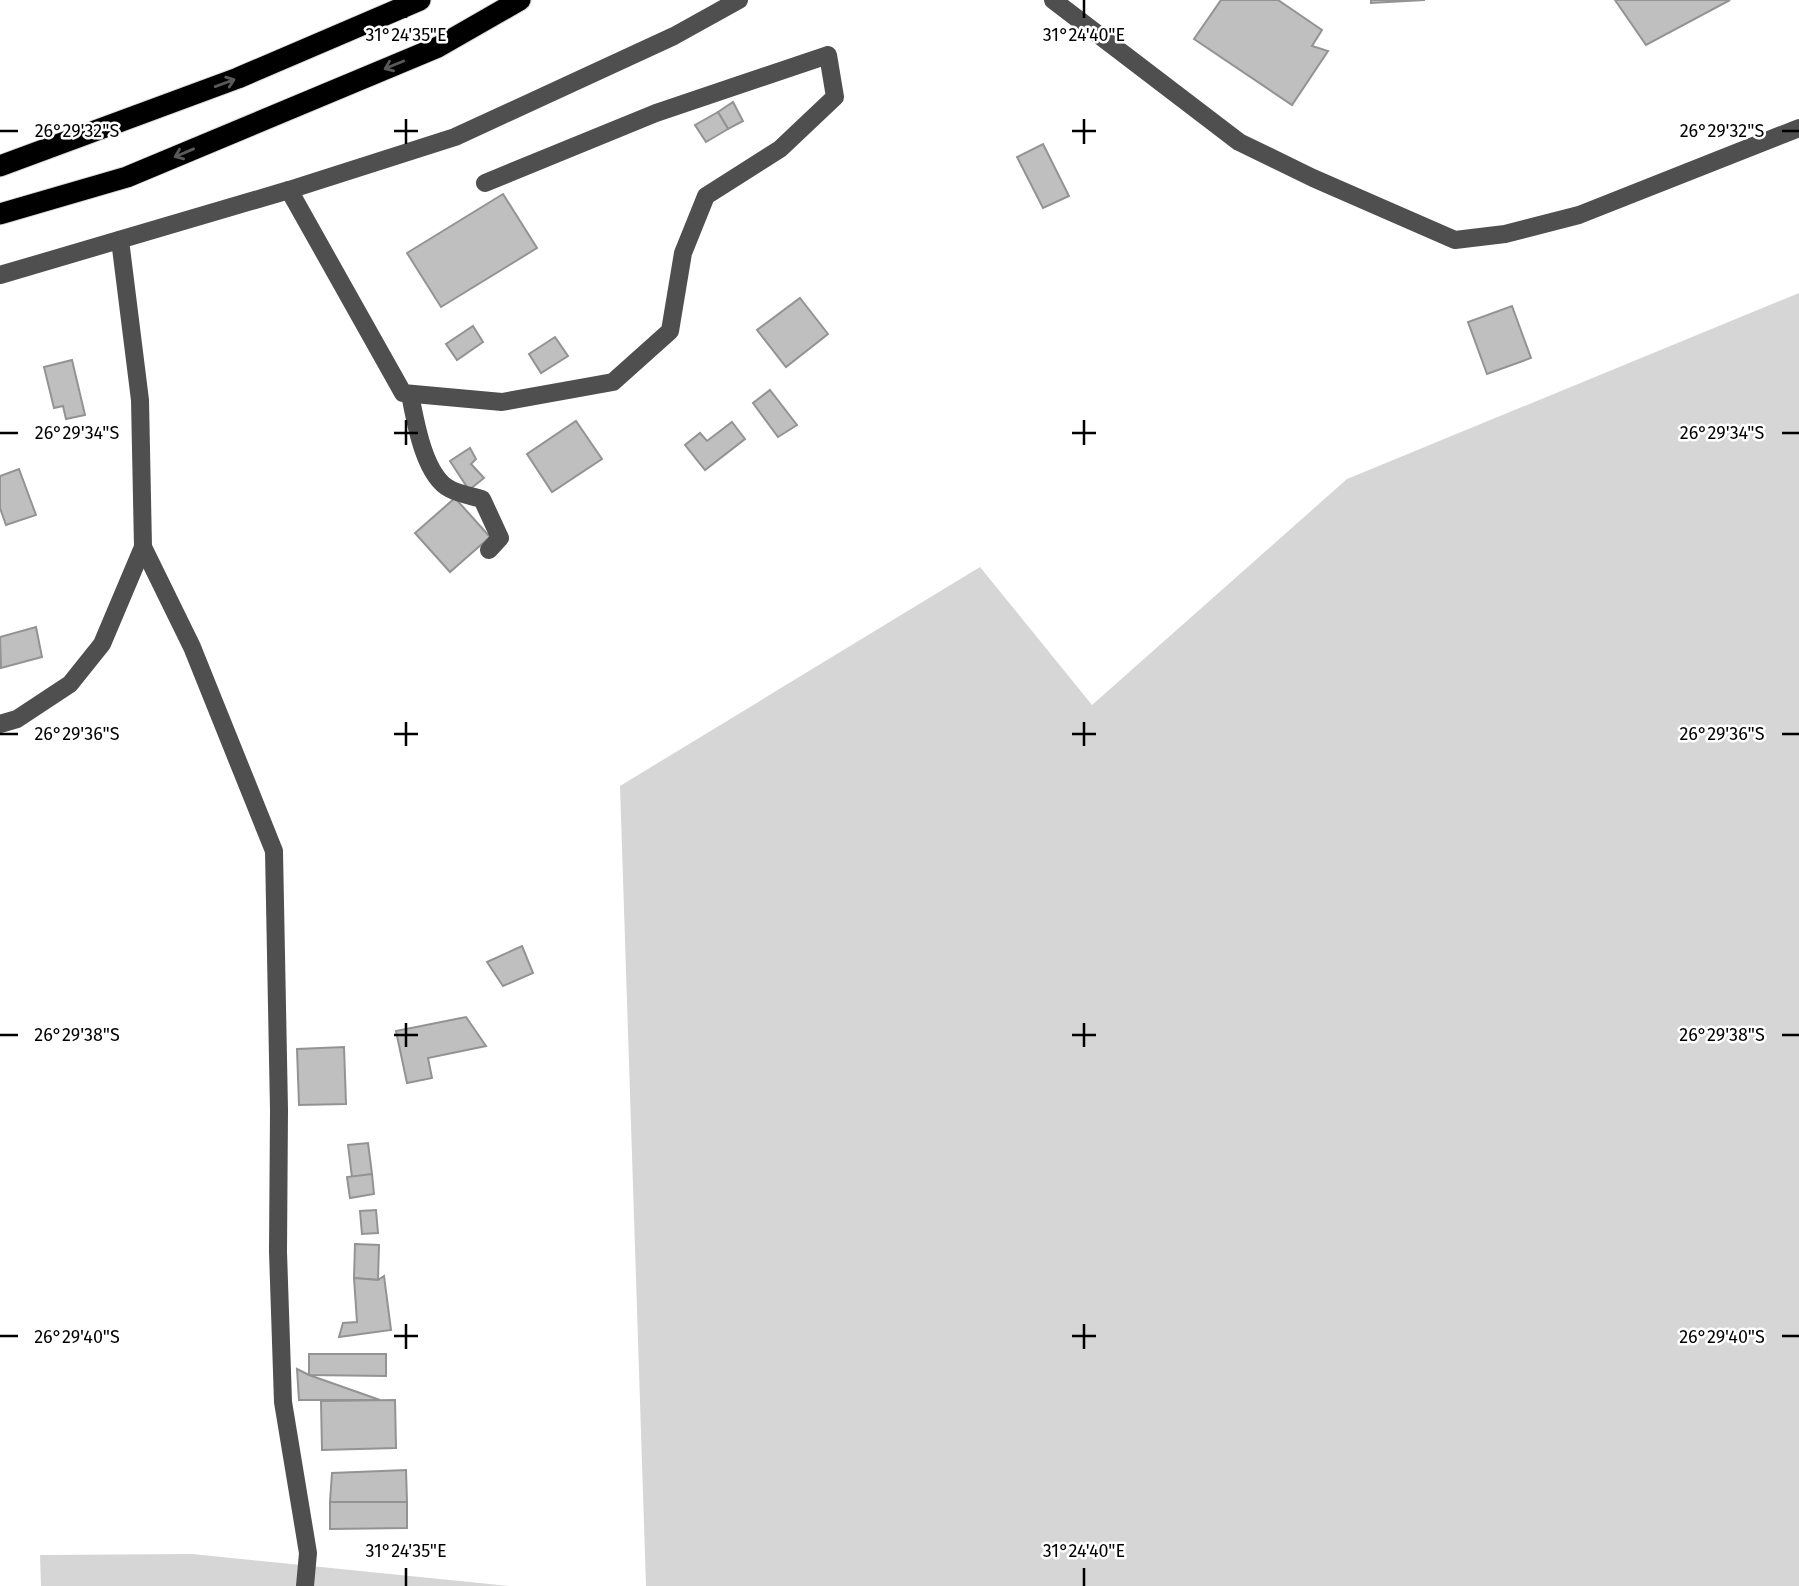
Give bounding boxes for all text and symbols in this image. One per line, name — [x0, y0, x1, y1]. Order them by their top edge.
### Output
text: 31°24'35"E — [365, 24, 447, 46]
text: 31°24'40"E — [1043, 24, 1125, 46]
one-way arrow — [384, 59, 405, 72]
one-way arrow — [214, 76, 236, 88]
text: 26°29'32"S — [35, 120, 119, 142]
text: 26°29'32"S — [1680, 120, 1764, 142]
one-way arrow — [174, 147, 195, 160]
text: 26°29'34"S — [35, 422, 119, 444]
text: 26°29'34"S — [1680, 422, 1764, 444]
text: 26°29'36"S — [34, 723, 120, 745]
text: 26°29'36"S — [1679, 723, 1765, 745]
text: 26°29'38"S — [34, 1024, 120, 1046]
text: 26°29'38"S — [1679, 1024, 1765, 1046]
text: 26°29'40"S — [34, 1326, 120, 1348]
text: 26°29'40"S — [1679, 1326, 1765, 1348]
text: 31°24'35"E — [365, 1540, 447, 1562]
text: 31°24'40"E — [1043, 1540, 1125, 1562]

